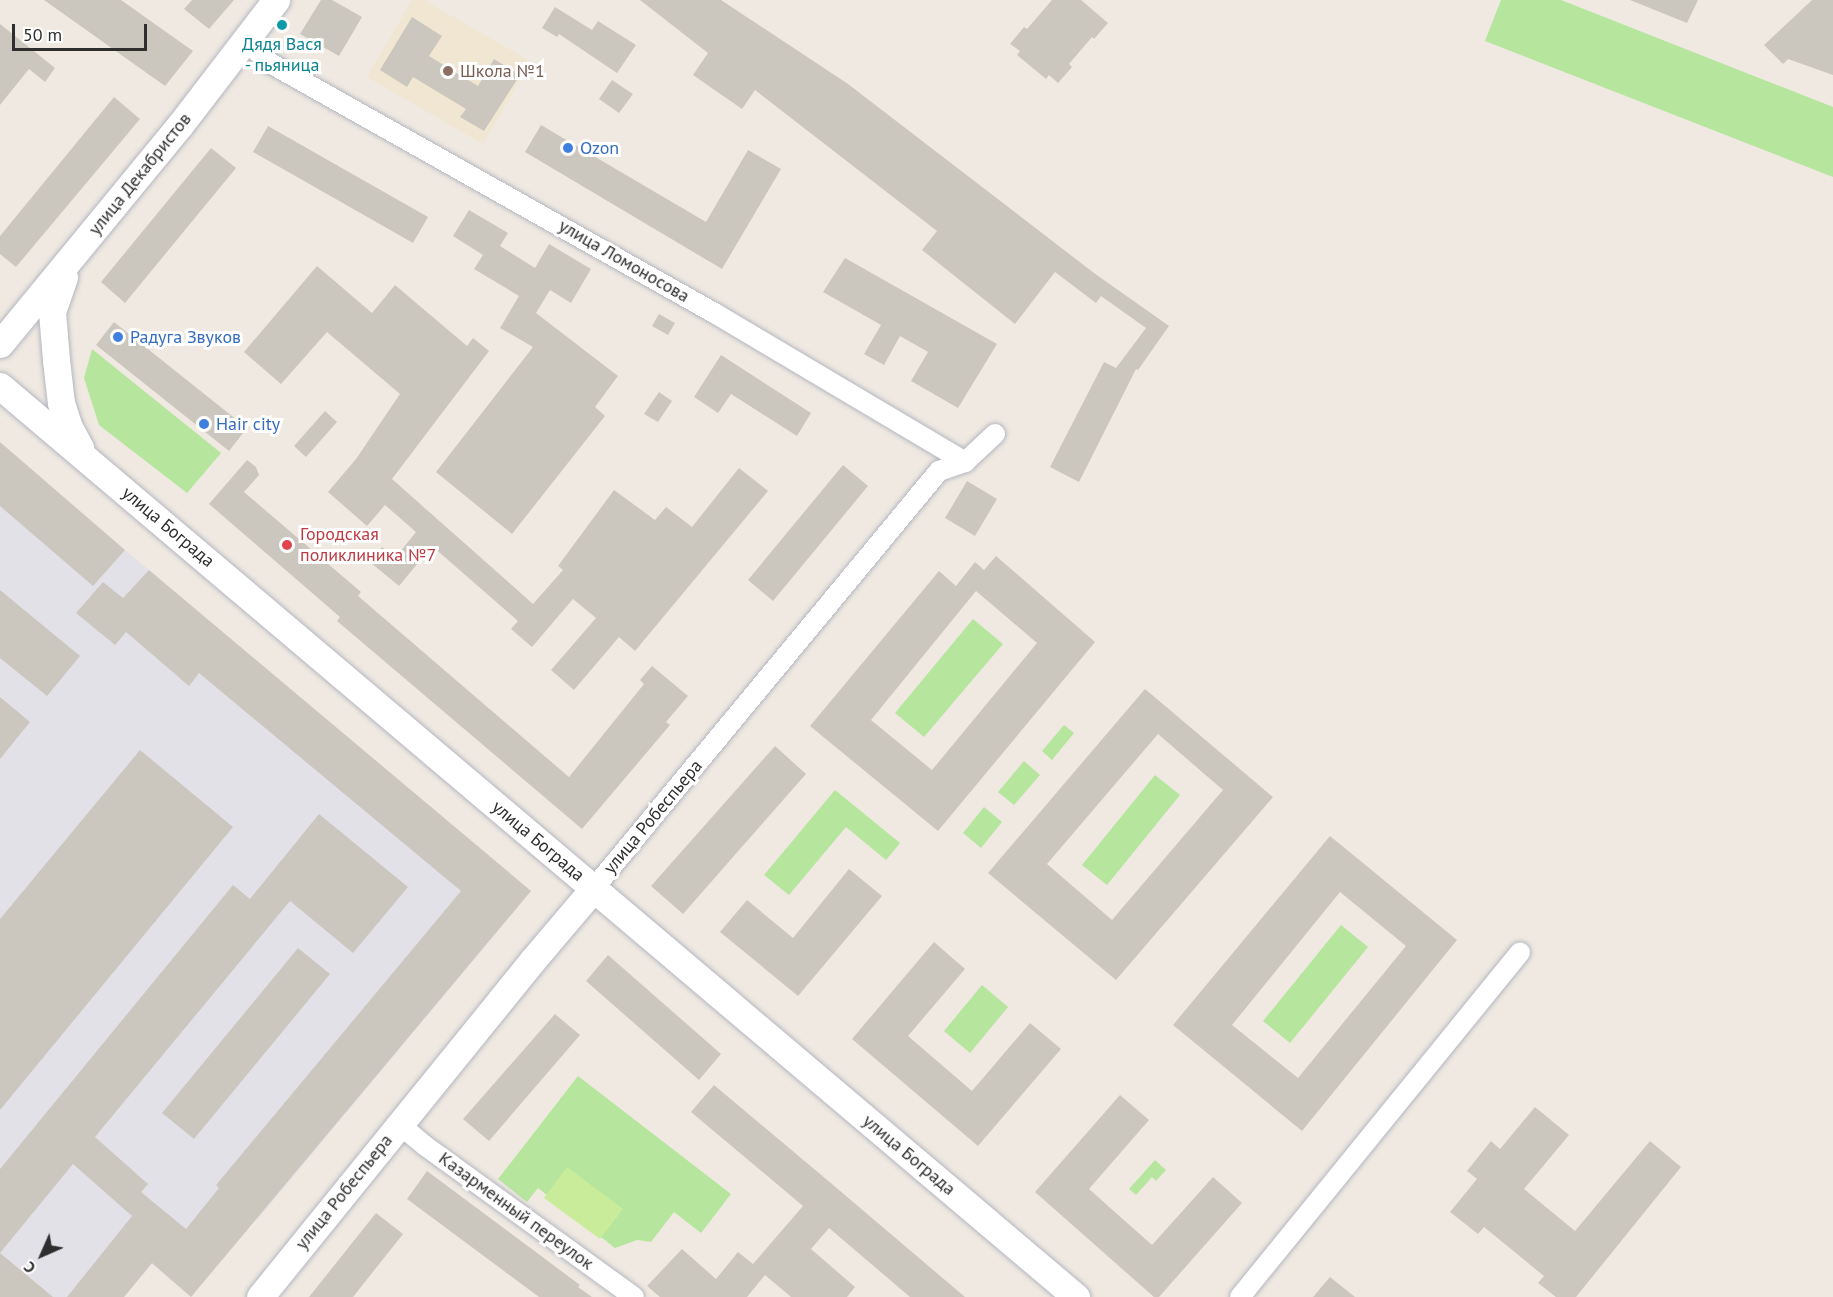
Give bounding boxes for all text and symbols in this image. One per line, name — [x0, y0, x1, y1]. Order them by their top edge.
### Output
scale bar — [15, 12, 150, 50]
marker: Дядя Вася - пьяница — [275, 18, 289, 32]
text: 50 m — [23, 23, 62, 46]
place label: Дядя Вася - пьяница — [242, 34, 322, 76]
place label: Школа №1 — [460, 60, 545, 82]
marker: Школа №1 — [441, 64, 455, 78]
street label: улица Декабристов — [84, 108, 196, 240]
place label: Ozon — [580, 137, 619, 159]
marker: Ozon — [561, 141, 575, 155]
street label: улица Ломоносова — [555, 215, 693, 307]
place label: Радуга Звуков — [130, 326, 241, 348]
marker: Радуга Звуков — [111, 330, 125, 344]
place label: Hair city — [216, 413, 280, 435]
marker: Hair city — [197, 417, 211, 431]
street label: улица Бограда — [117, 482, 219, 572]
place label: Городская поликлиника №7 — [300, 524, 436, 566]
marker: Городская поликлиника №7 — [278, 536, 296, 554]
street label: улица Робеспьера — [599, 756, 707, 878]
street label: улица Бограда — [487, 796, 589, 886]
street label: улица Бограда — [858, 1110, 960, 1200]
street label: улица Робеспьера — [291, 1130, 397, 1254]
street label: Казарменный переулок — [434, 1148, 598, 1274]
north arrow — [12, 1225, 72, 1285]
text: С — [19, 1257, 40, 1278]

